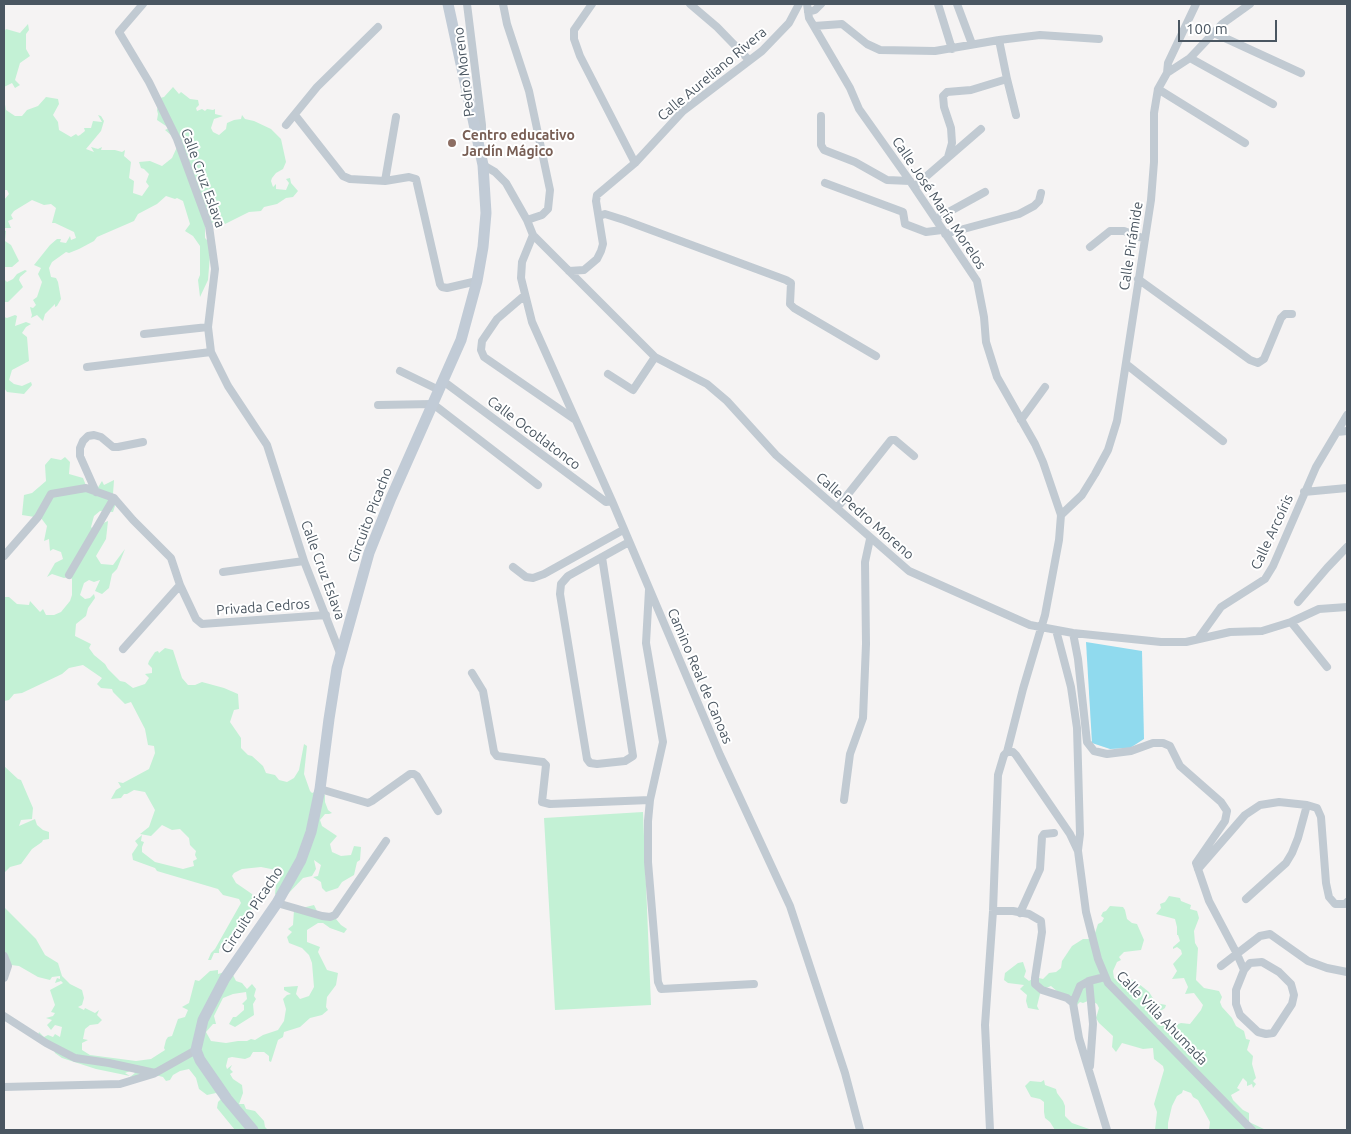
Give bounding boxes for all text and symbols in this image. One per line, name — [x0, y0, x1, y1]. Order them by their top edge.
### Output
scale bar — [1181, 10, 1280, 42]
text: 100 m — [1186, 20, 1228, 37]
street label: Calle Aureliano Rivera — [654, 24, 770, 124]
street label: Pedro Moreno — [450, 26, 478, 118]
street label: Calle Cruz Eslava — [177, 126, 229, 230]
place label: Centro educativo Jardín Mágico — [462, 127, 575, 160]
street label: Calle José María Morelos — [888, 134, 990, 272]
marker: Centro educativo Jardín Mágico — [446, 137, 458, 149]
street label: Calle Pirámide — [1116, 200, 1146, 292]
street label: Calle Ocotlatonco — [484, 393, 584, 473]
street label: Circuito Picacho — [344, 465, 396, 565]
street label: Calle Pedro Moreno — [813, 469, 917, 563]
street label: Calle Arcoíris — [1247, 492, 1297, 572]
street label: Calle Cruz Eslava — [297, 518, 349, 622]
street label: Privada Cedros — [216, 595, 310, 619]
street label: Camino Real de Canoas — [664, 606, 736, 746]
street label: Circuito Picacho — [218, 863, 286, 957]
street label: Calle Villa Ahumada — [1113, 967, 1211, 1069]

